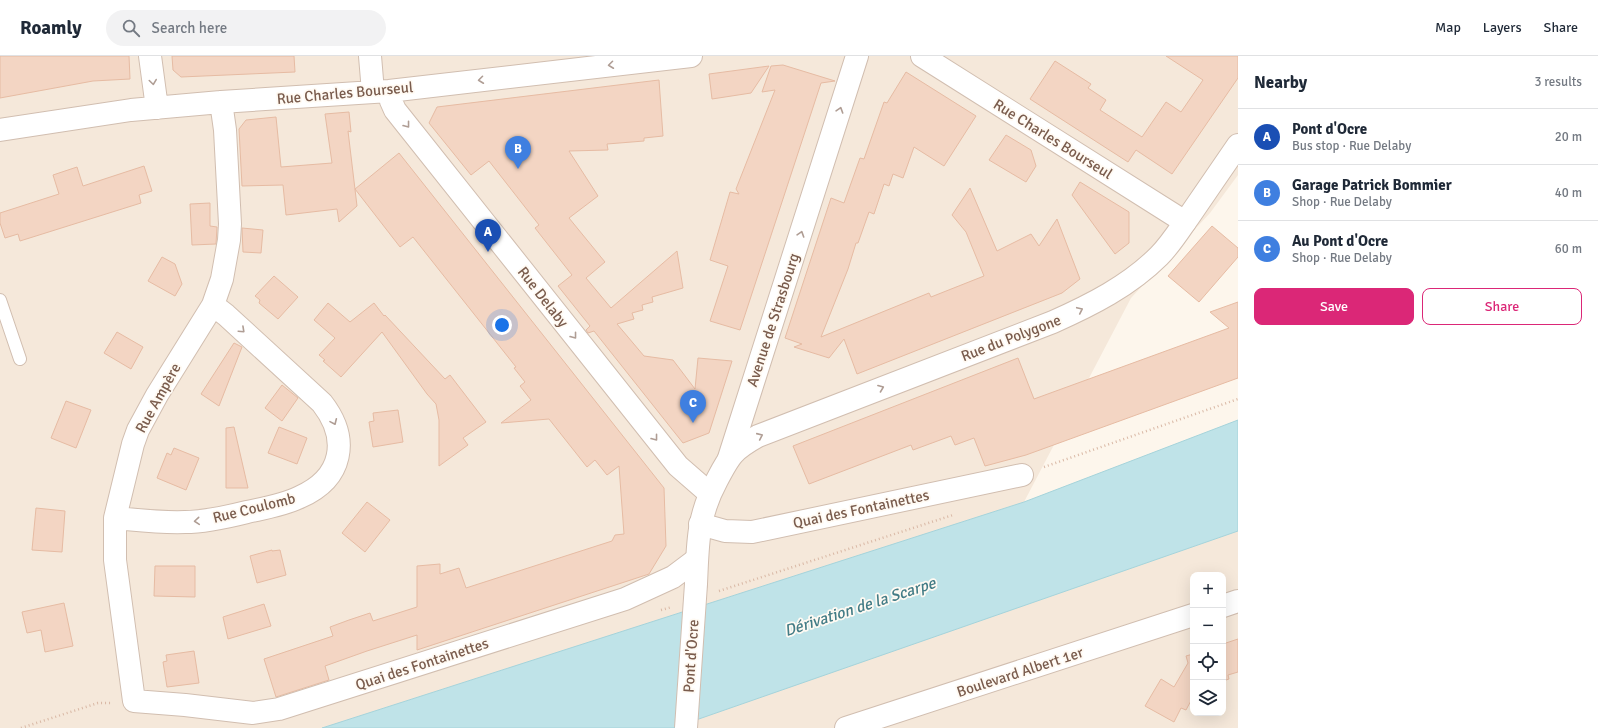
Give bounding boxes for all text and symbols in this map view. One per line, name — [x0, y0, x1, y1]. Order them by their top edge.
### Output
search box — [106, 10, 386, 46]
text: Roamly — [20, 16, 82, 40]
icon: search — [120, 17, 142, 39]
text: Search here — [152, 19, 227, 37]
text: Map — [1435, 19, 1461, 36]
text: Layers — [1483, 19, 1522, 36]
text: Share — [1544, 19, 1578, 36]
one-way arrow — [608, 60, 614, 69]
text: Nearby — [1254, 72, 1307, 93]
text: 3 results — [1534, 74, 1582, 90]
one-way arrow — [478, 75, 484, 84]
street label: Rue Charles Bourseul — [276, 78, 414, 108]
one-way arrow — [148, 79, 157, 85]
street label: Rue Charles Bourseul — [990, 95, 1116, 183]
one-way arrow — [836, 107, 844, 114]
one-way arrow — [402, 120, 409, 127]
text: Pont d'Ocre — [1292, 120, 1367, 138]
text: A — [1263, 129, 1271, 145]
text: 20 m — [1555, 129, 1582, 145]
pin: B — [505, 136, 531, 169]
text: Bus stop · Rue Delaby — [1292, 138, 1411, 154]
text: Garage Patrick Bommier — [1292, 176, 1452, 194]
text: B — [1263, 185, 1271, 201]
text: 40 m — [1555, 185, 1582, 201]
text: Shop · Rue Delaby — [1292, 194, 1392, 210]
pin: A — [475, 219, 501, 252]
one-way arrow — [796, 231, 805, 238]
text: Au Pont d'Ocre — [1292, 232, 1388, 250]
text: C — [1263, 241, 1271, 257]
text: 60 m — [1555, 241, 1582, 257]
text: Shop · Rue Delaby — [1292, 250, 1392, 266]
street label: Avenue de Strasbourg — [743, 251, 803, 389]
street label: Rue Delaby — [514, 263, 572, 331]
button: Save — [1254, 288, 1414, 325]
button: Share — [1422, 288, 1582, 325]
one-way arrow — [1076, 307, 1084, 315]
street label: Rue du Polygone — [959, 311, 1063, 365]
your location — [492, 315, 512, 335]
one-way arrow — [237, 325, 245, 333]
one-way arrow — [570, 332, 577, 339]
street label: Rue Ampère — [131, 360, 185, 436]
one-way arrow — [878, 385, 885, 393]
pin: C — [680, 390, 706, 423]
one-way arrow — [329, 417, 337, 425]
one-way arrow — [756, 433, 764, 441]
one-way arrow — [651, 434, 658, 441]
street label: Quai des Fontainettes — [791, 486, 931, 532]
street label: Rue Coulomb — [211, 489, 297, 527]
one-way arrow — [194, 517, 200, 526]
map controls — [1190, 572, 1226, 716]
button: + — [1190, 572, 1226, 608]
water label: Dérivation de la Scarpe — [782, 573, 939, 641]
button: − — [1190, 608, 1226, 644]
street label: Pont d'Ocre — [679, 619, 703, 693]
street label: Quai des Fontainettes — [353, 634, 491, 694]
street label: Boulevard Albert 1er — [954, 643, 1086, 701]
button: locate — [1190, 644, 1226, 680]
button: layers — [1190, 680, 1226, 716]

